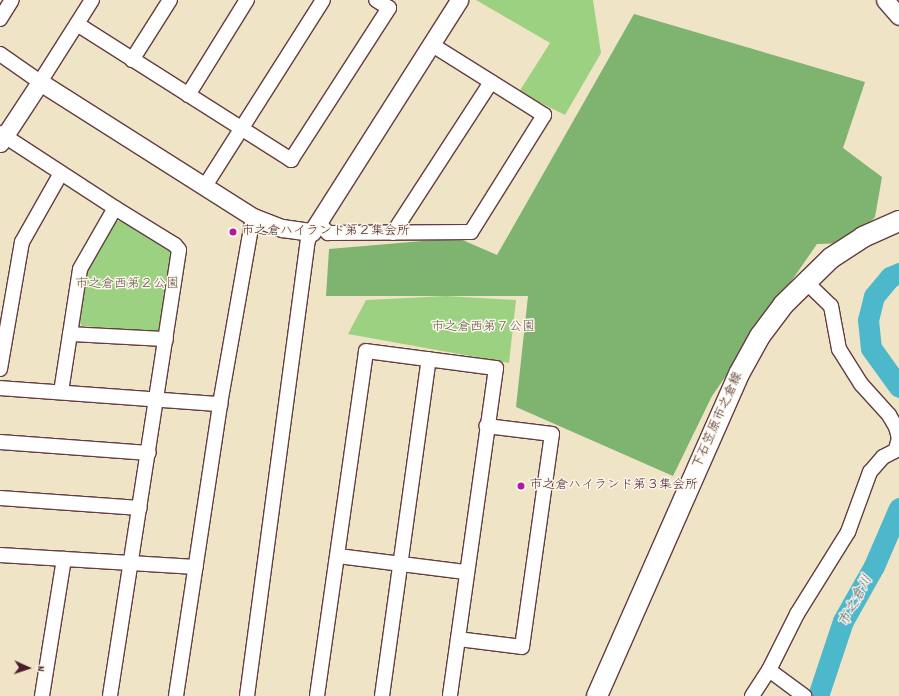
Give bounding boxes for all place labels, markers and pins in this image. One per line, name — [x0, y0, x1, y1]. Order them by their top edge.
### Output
place label: 市之倉ハイランド第２集会所 — [241, 224, 410, 240]
marker: 市之倉ハイランド第２集会所 — [228, 227, 238, 237]
place label: 市之倉ハイランド第３集会所 — [529, 478, 698, 494]
marker: 市之倉ハイランド第３集会所 — [516, 481, 526, 491]

